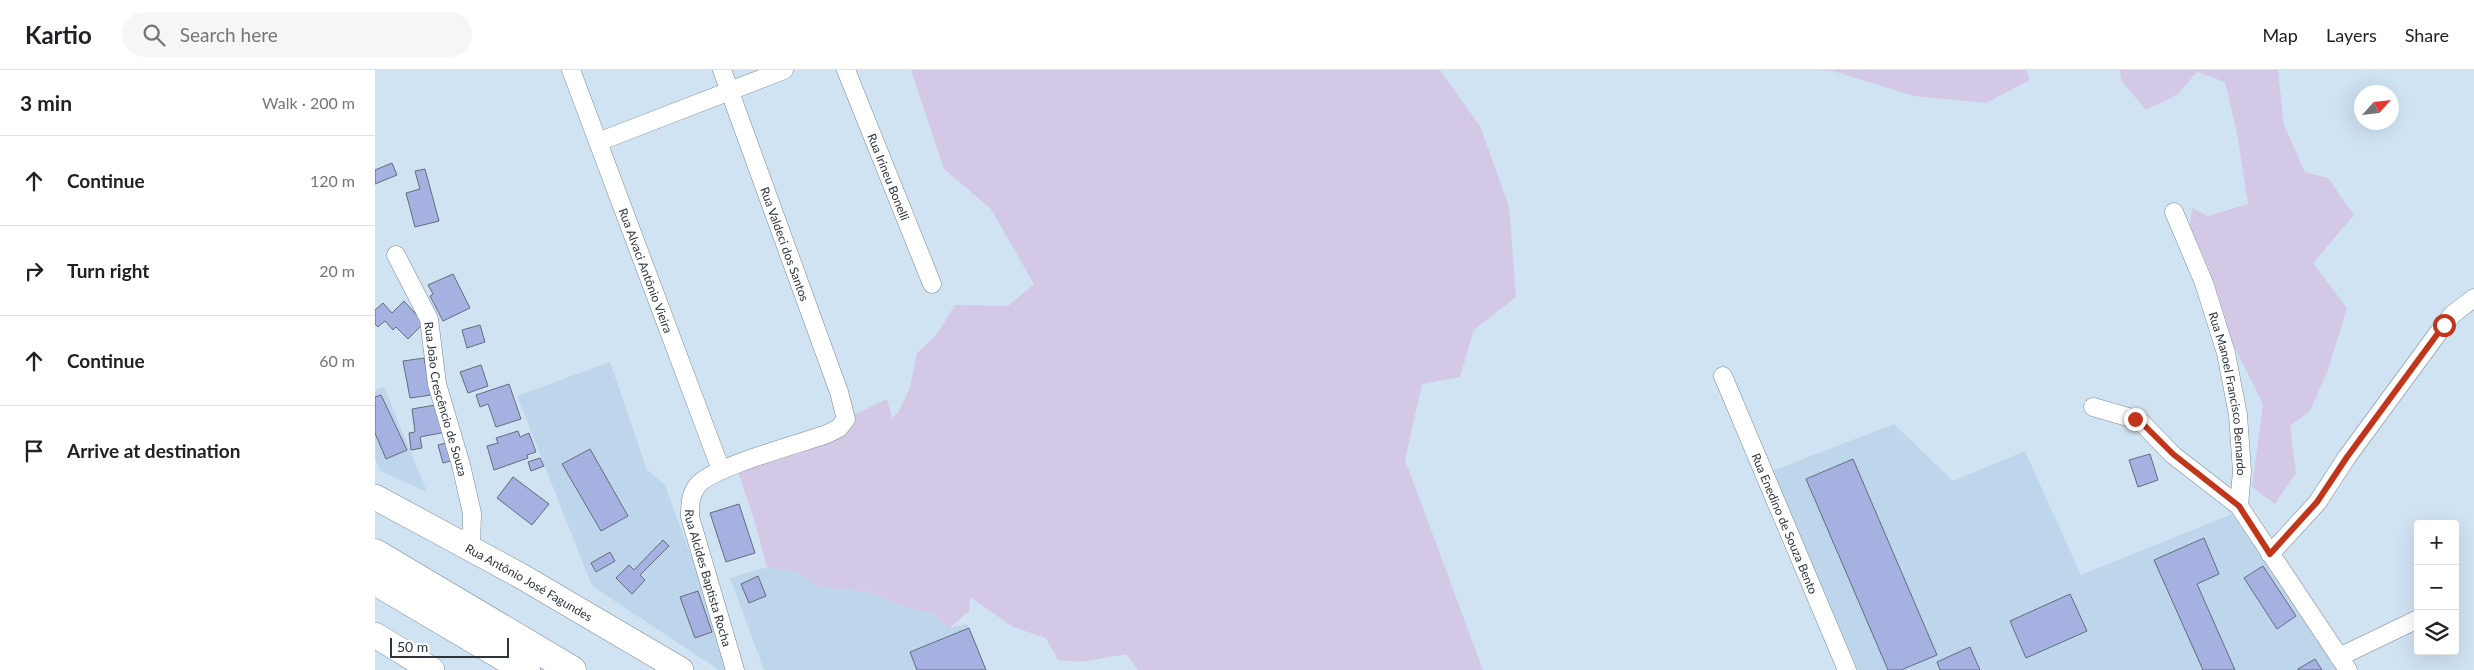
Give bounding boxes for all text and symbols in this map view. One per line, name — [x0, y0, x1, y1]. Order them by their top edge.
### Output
search box — [122, 12, 472, 57]
text: Kartio — [25, 20, 92, 49]
icon: search — [140, 21, 168, 49]
text: Search here — [180, 23, 278, 46]
text: Map — [2262, 24, 2298, 46]
text: Layers — [2326, 24, 2377, 46]
text: Share — [2405, 24, 2449, 46]
north arrow — [2354, 85, 2399, 130]
text: 3 min — [20, 90, 72, 115]
text: Walk · 200 m — [262, 93, 355, 112]
street label: Rua Irineu Bonelli — [865, 131, 913, 223]
icon: ahead — [20, 167, 48, 195]
text: Continue — [67, 169, 145, 192]
text: 120 m — [310, 171, 355, 190]
street label: Rua Valdeci dos Santos — [758, 185, 813, 303]
street label: Rua Alvaci Antônio Vieira — [616, 206, 676, 335]
icon: right — [20, 257, 48, 285]
text: Turn right — [67, 259, 149, 282]
text: 20 m — [319, 261, 355, 280]
street label: Rua Manoel Francisco Bernardo — [2206, 310, 2250, 477]
route start — [2433, 314, 2456, 337]
street label: Rua João Crescêncio de Souza — [422, 321, 471, 478]
icon: ahead — [20, 347, 48, 375]
text: Continue — [67, 349, 145, 372]
text: 60 m — [319, 351, 355, 370]
route end — [2124, 408, 2147, 431]
icon: arrive — [20, 437, 48, 465]
text: Arrive at destination — [67, 439, 240, 462]
street label: Rua Enedino de Souza Bento — [1749, 451, 1822, 596]
street label: Rua Alcides Baptista Rocha — [682, 509, 735, 648]
map controls — [2414, 520, 2459, 655]
button: + — [2414, 520, 2459, 565]
street label: Rua Antônio José Fagundes — [463, 540, 595, 624]
button: − — [2414, 565, 2459, 610]
button: layers — [2414, 610, 2459, 655]
scale bar — [390, 635, 509, 658]
text: 50 m — [397, 638, 428, 655]

